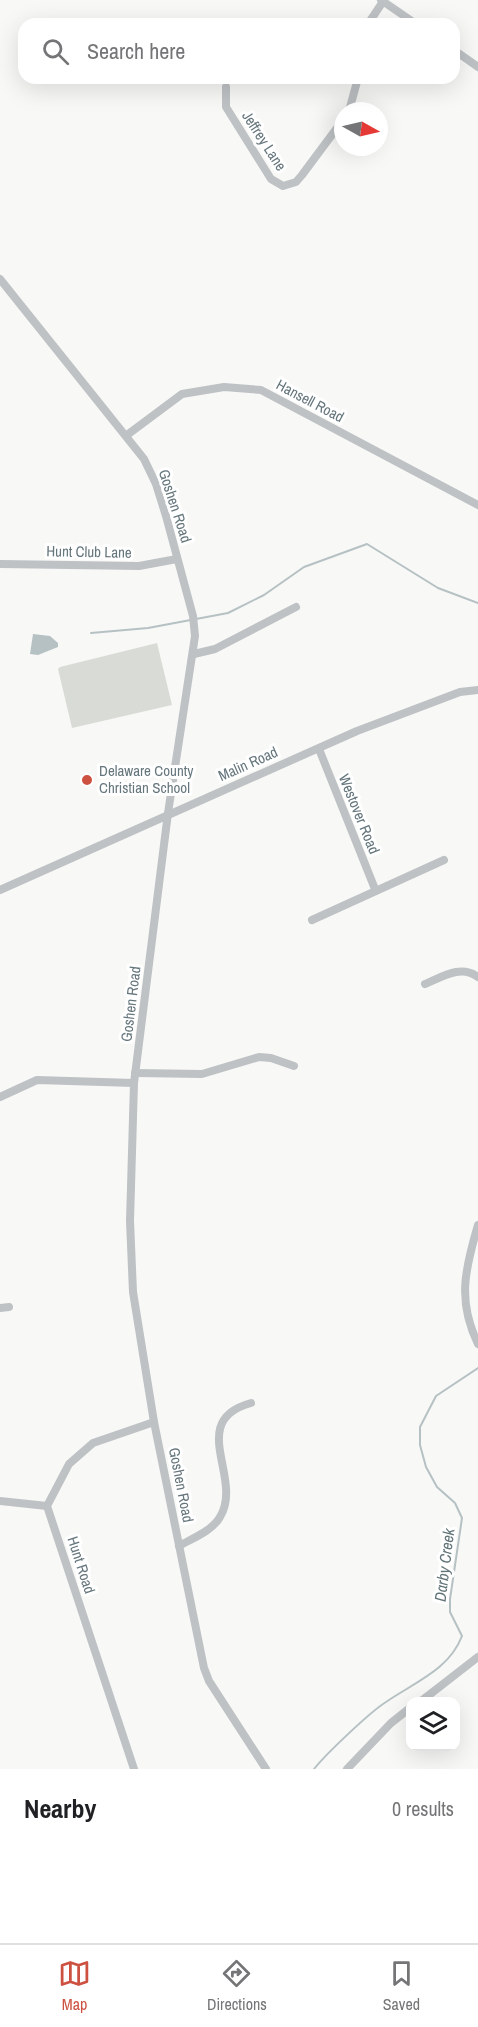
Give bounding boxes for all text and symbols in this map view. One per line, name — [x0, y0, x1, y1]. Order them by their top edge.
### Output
search box — [18, 18, 460, 84]
icon: search — [39, 35, 72, 68]
text: Search here — [87, 36, 185, 66]
north arrow — [334, 102, 388, 156]
street label: Jeffrey Lane — [237, 107, 292, 175]
street label: Hansell Road — [273, 374, 348, 427]
street label: Goshen Road — [154, 467, 197, 545]
street label: Hunt Club Lane — [46, 540, 132, 563]
street label: Malin Road — [215, 741, 281, 786]
place label: Delaware County Christian School — [99, 760, 194, 798]
street label: Westover Road — [334, 771, 385, 857]
marker: Delaware County Christian School — [80, 773, 94, 787]
street label: Goshen Road — [115, 965, 146, 1043]
street label: Goshen Road — [164, 1446, 199, 1524]
water label: Darby Creek — [429, 1527, 459, 1603]
street label: Hunt Road — [62, 1534, 101, 1596]
map controls — [406, 1697, 460, 1751]
button: layers — [406, 1697, 460, 1751]
text: Nearby — [24, 1791, 96, 1826]
text: 0 results — [392, 1795, 454, 1822]
tab: Map — [58, 1957, 91, 2015]
tab: Directions — [207, 1957, 267, 2015]
tab: Saved — [383, 1957, 420, 2015]

